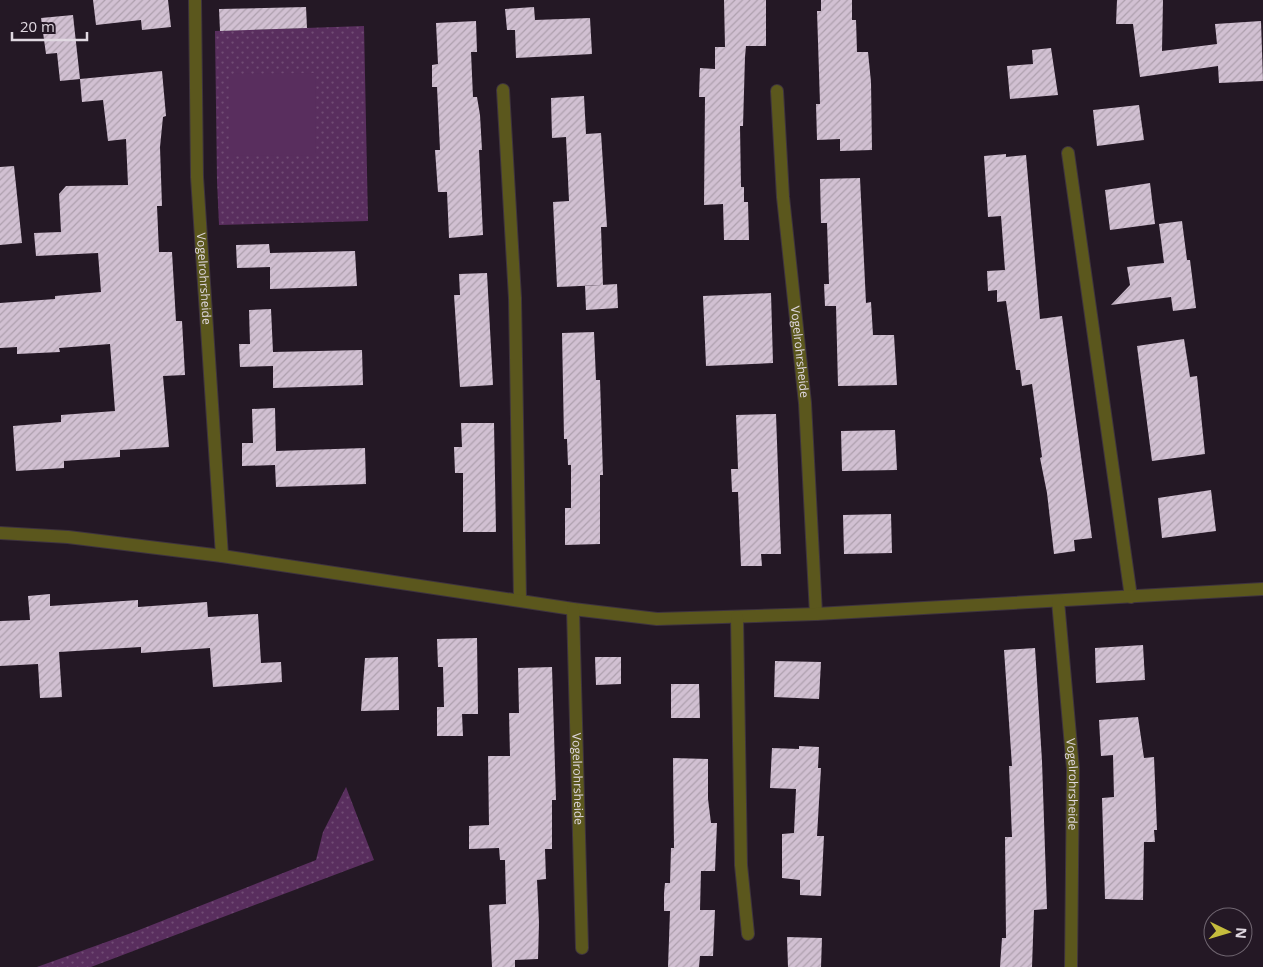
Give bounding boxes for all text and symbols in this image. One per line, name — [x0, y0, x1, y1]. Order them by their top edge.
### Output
scale bar — [12, 10, 88, 42]
text: 20 m — [20, 16, 55, 36]
street label: Vogelrohrsheide — [193, 232, 216, 325]
street label: Vogelrohrsheide — [787, 305, 813, 399]
street label: Vogelrohrsheide — [568, 733, 588, 825]
street label: Vogelrohrsheide — [1062, 738, 1082, 831]
north arrow — [1203, 907, 1253, 957]
text: N — [1231, 927, 1251, 940]

